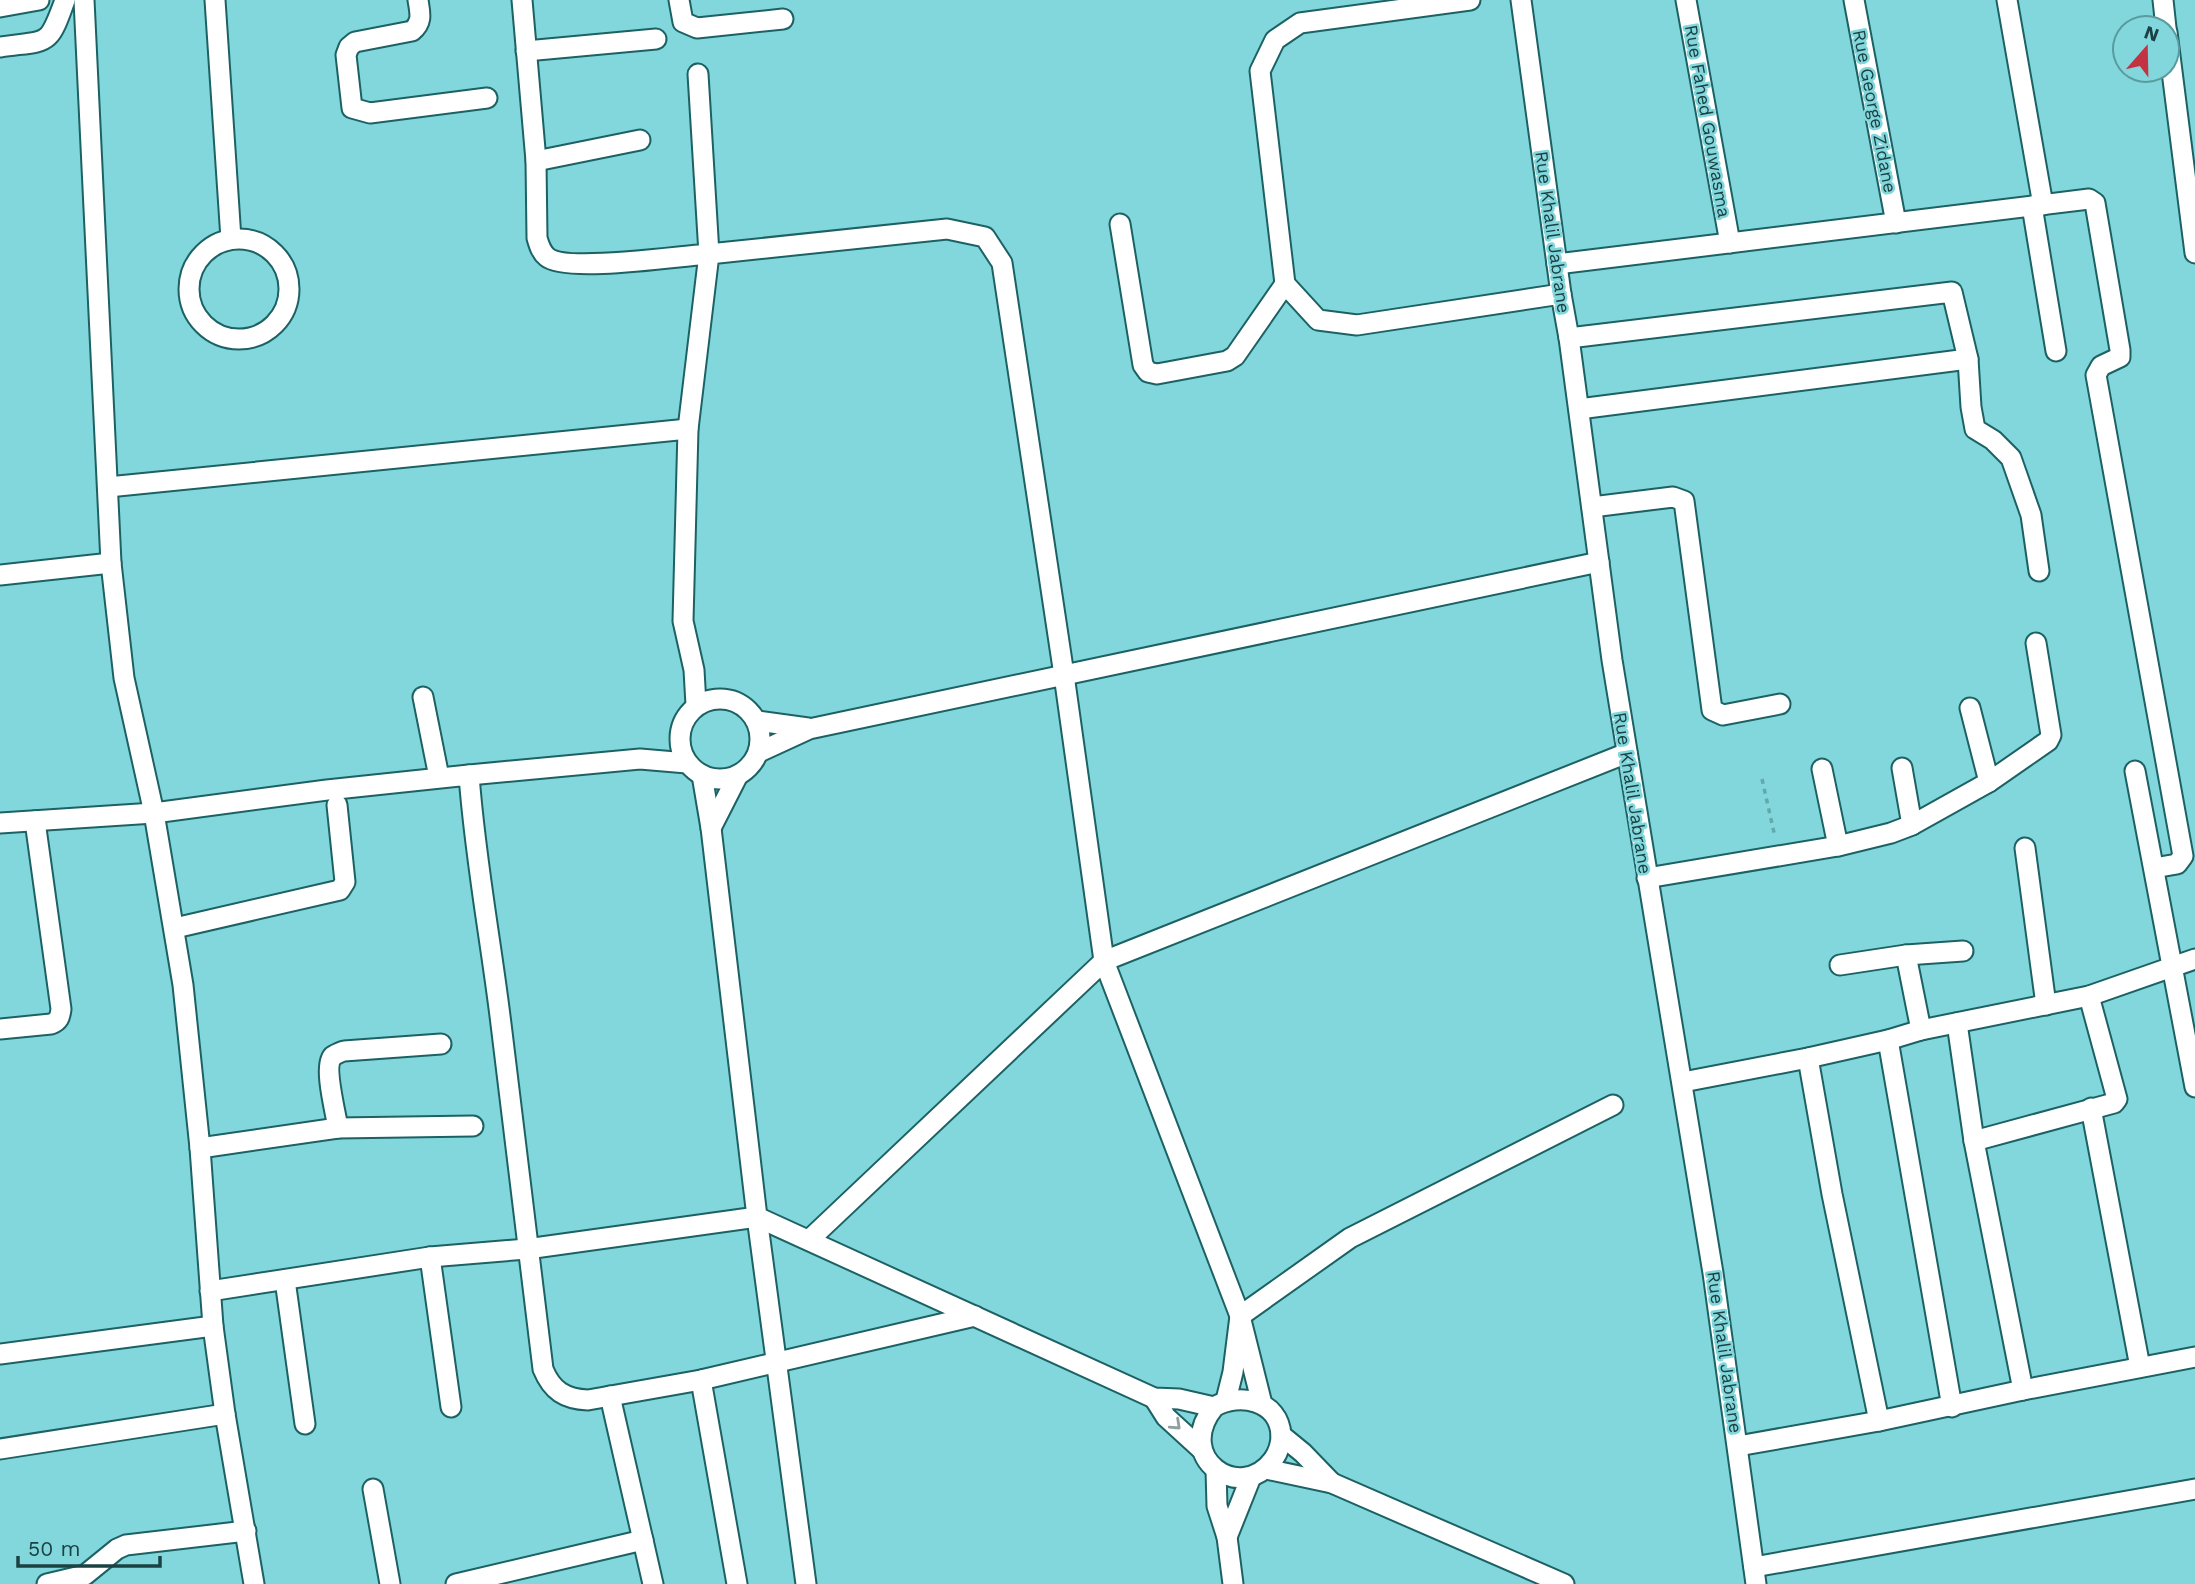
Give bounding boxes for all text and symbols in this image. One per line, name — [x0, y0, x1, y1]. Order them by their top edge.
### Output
north arrow — [2111, 14, 2181, 84]
text: N — [2141, 20, 2162, 47]
street label: Rue Fahed Gouwasma — [1681, 23, 1735, 219]
street label: Rue George Zidane — [1849, 28, 1901, 194]
street label: Rue Khalil Jabrane — [1531, 150, 1575, 314]
street label: Rue Khalil Jabrane — [1610, 711, 1656, 875]
street label: Rue Khalil Jabrane — [1703, 1270, 1747, 1434]
one-way arrow — [1168, 1417, 1181, 1430]
scale bar — [18, 1524, 159, 1568]
text: 50 m — [28, 1536, 80, 1561]

